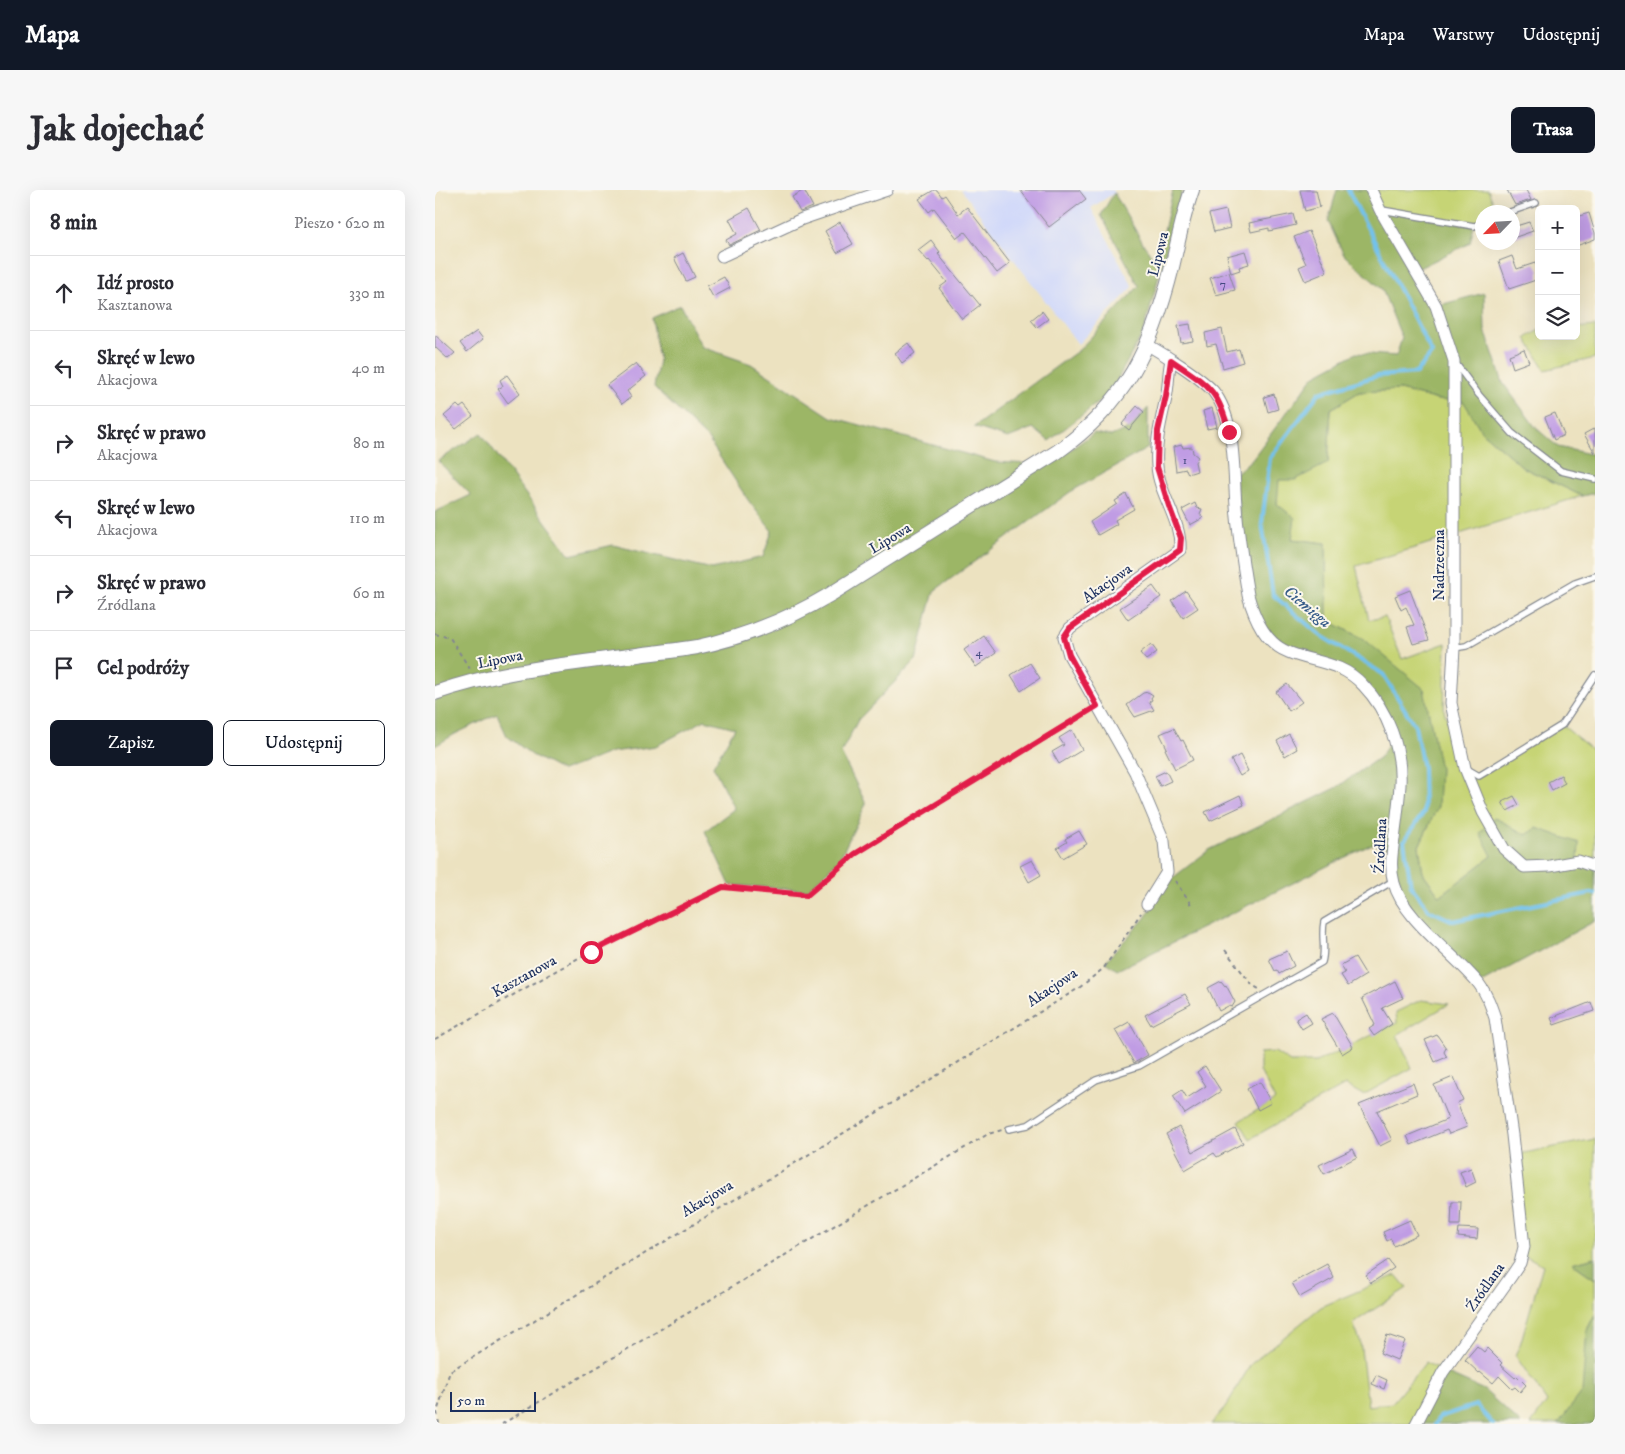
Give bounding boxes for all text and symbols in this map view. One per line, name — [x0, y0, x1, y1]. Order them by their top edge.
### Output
text: Mapa — [25, 20, 79, 50]
text: Mapa — [1364, 24, 1405, 46]
text: Warstwy — [1433, 24, 1494, 46]
text: Udostępnij — [1522, 24, 1600, 46]
button: Trasa — [1511, 107, 1595, 153]
text: Jak dojechać — [30, 108, 204, 152]
north arrow — [1475, 205, 1520, 250]
map controls — [1535, 205, 1580, 340]
button: + — [1535, 205, 1580, 250]
text: 8 min — [50, 210, 97, 236]
text: Pieszo · 620 m — [294, 213, 385, 233]
street label: Lipowa — [1144, 229, 1173, 278]
button: − — [1535, 250, 1580, 295]
text: Idź prosto — [97, 272, 174, 295]
house number: 7 — [1220, 277, 1226, 292]
icon: ahead — [50, 279, 78, 307]
text: 330 m — [349, 283, 385, 303]
text: Kasztanowa — [97, 295, 172, 315]
button: layers — [1535, 295, 1580, 340]
text: Skręć w lewo — [97, 347, 195, 370]
icon: left — [50, 354, 78, 382]
text: 40 m — [352, 358, 385, 378]
text: Akacjowa — [97, 370, 157, 390]
route end — [1218, 421, 1241, 444]
text: Skręć w prawo — [97, 422, 206, 445]
icon: right — [50, 429, 78, 457]
text: 80 m — [353, 433, 385, 453]
text: Akacjowa — [97, 445, 157, 465]
house number: 1 — [1183, 453, 1187, 468]
text: Skręć w lewo — [97, 497, 195, 520]
icon: left — [50, 504, 78, 532]
text: 110 m — [349, 508, 385, 528]
street label: Lipowa — [866, 518, 915, 558]
text: Akacjowa — [97, 520, 157, 540]
street label: Nadrzeczna — [1430, 529, 1449, 601]
street label: Akacjowa — [1079, 559, 1136, 607]
text: Skręć w prawo — [97, 572, 206, 595]
icon: right — [50, 579, 78, 607]
water label: Ciemięga — [1280, 581, 1335, 632]
text: 60 m — [353, 583, 385, 603]
text: Źródlana — [97, 595, 156, 615]
house number: 4 — [976, 645, 984, 660]
street label: Lipowa — [476, 646, 525, 673]
icon: arrive — [50, 654, 78, 682]
text: Cel podróży — [97, 657, 189, 680]
button: Zapisz — [50, 720, 213, 766]
button: Udostępnij — [223, 720, 385, 766]
street label: Źródlana — [1369, 817, 1391, 874]
route start — [580, 941, 603, 964]
street label: Kasztanowa — [489, 951, 560, 1002]
street label: Akacjowa — [1023, 963, 1082, 1011]
street label: Akacjowa — [678, 1175, 737, 1221]
street label: Źródlana — [1461, 1258, 1509, 1315]
scale bar — [450, 1389, 536, 1412]
text: 50 m — [457, 1392, 485, 1410]

